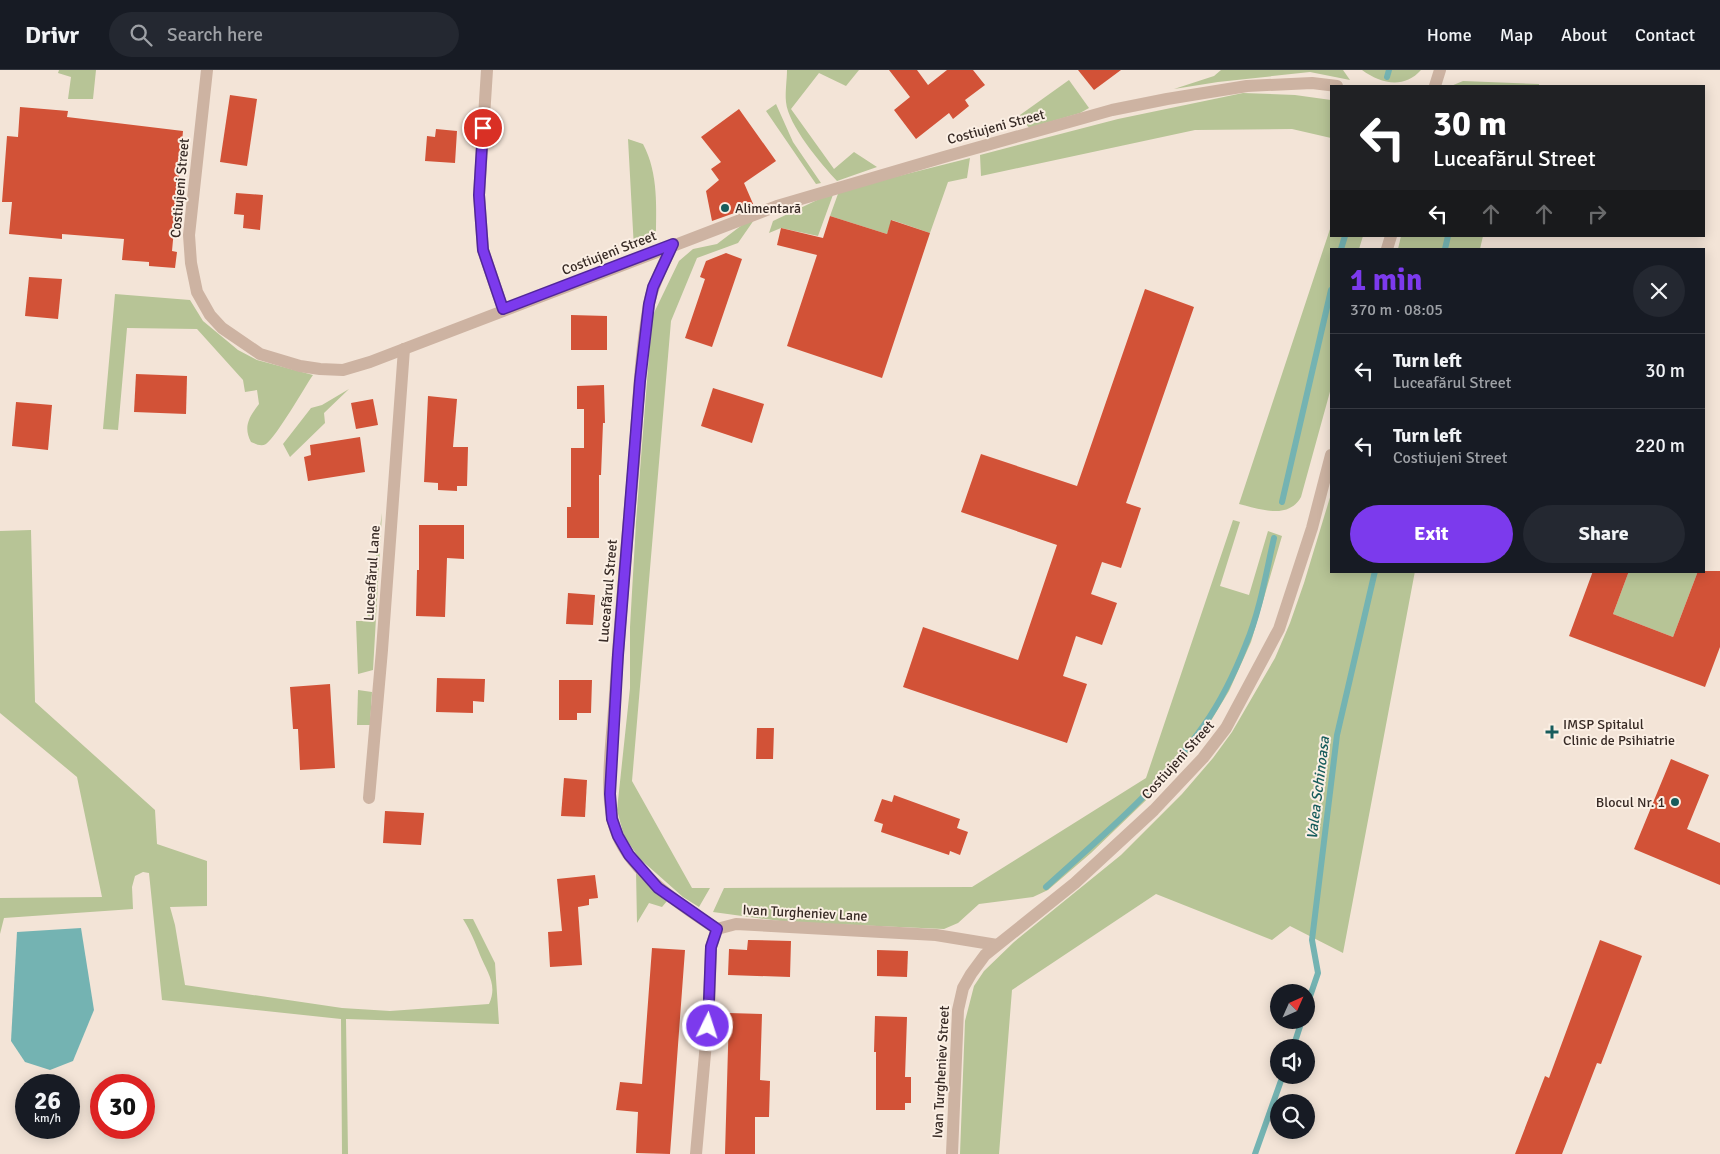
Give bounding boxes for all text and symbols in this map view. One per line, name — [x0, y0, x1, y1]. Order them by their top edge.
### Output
search box — [109, 12, 459, 57]
text: Drivr — [25, 20, 79, 50]
icon: search — [127, 21, 155, 49]
text: Search here — [167, 23, 263, 47]
text: Home — [1427, 24, 1472, 46]
text: Map — [1500, 24, 1533, 46]
text: About — [1561, 24, 1607, 46]
text: Contact — [1635, 24, 1695, 46]
text: 30 m — [1433, 102, 1507, 145]
icon: left — [1350, 105, 1415, 170]
street label: Costiujeni Street — [945, 106, 1047, 148]
pin — [462, 107, 504, 149]
icon: arrive — [469, 114, 497, 142]
street label: Costiujeni Street — [167, 137, 193, 239]
text: Luceafărul Street — [1433, 145, 1596, 172]
place label: Alimentară — [735, 200, 801, 217]
icon: left — [1424, 200, 1452, 228]
icon: ahead — [1477, 200, 1505, 228]
icon: ahead — [1530, 200, 1558, 228]
icon: right — [1583, 200, 1611, 228]
marker: Alimentară — [719, 202, 731, 214]
street label: Costiujeni Street — [559, 227, 659, 279]
text: 1 min — [1350, 262, 1422, 299]
button: close — [1633, 265, 1685, 317]
text: 370 m · 08:05 — [1350, 300, 1443, 320]
text: Turn left — [1393, 349, 1462, 373]
icon: left — [1350, 357, 1378, 385]
text: 30 m — [1645, 359, 1685, 383]
text: Luceafărul Street — [1393, 373, 1511, 393]
text: Turn left — [1393, 424, 1462, 448]
icon: left — [1350, 432, 1378, 460]
text: 220 m — [1635, 434, 1685, 458]
text: Costiujeni Street — [1393, 448, 1507, 468]
button: Exit — [1350, 505, 1513, 563]
button: Share — [1523, 505, 1685, 563]
street label: Luceafărul Lane — [360, 525, 384, 621]
street label: Luceafărul Street — [595, 539, 621, 643]
place label: IMSP Spitalul Clinic de Psihiatrie — [1563, 716, 1675, 749]
street label: Costiujeni Street — [1138, 717, 1218, 803]
marker: IMSP Spitalul Clinic de Psihiatrie — [1545, 725, 1559, 739]
water label: Valea Schinoasa — [1303, 735, 1333, 841]
place label: Blocul Nr. 1 — [1596, 794, 1665, 811]
marker: Blocul Nr. 1 — [1669, 796, 1681, 808]
street label: Ivan Turgheniev Lane — [742, 901, 868, 925]
north arrow — [1270, 984, 1315, 1029]
map controls — [1270, 984, 1315, 1139]
position arrow — [681, 999, 733, 1051]
street label: Ivan Turgheniev Street — [929, 1005, 953, 1139]
button: sound — [1270, 1039, 1315, 1084]
speed limit sign: 30 — [90, 1074, 155, 1139]
text: 26 — [34, 1085, 61, 1116]
button: search — [1270, 1094, 1315, 1139]
text: km/h — [34, 1111, 61, 1126]

